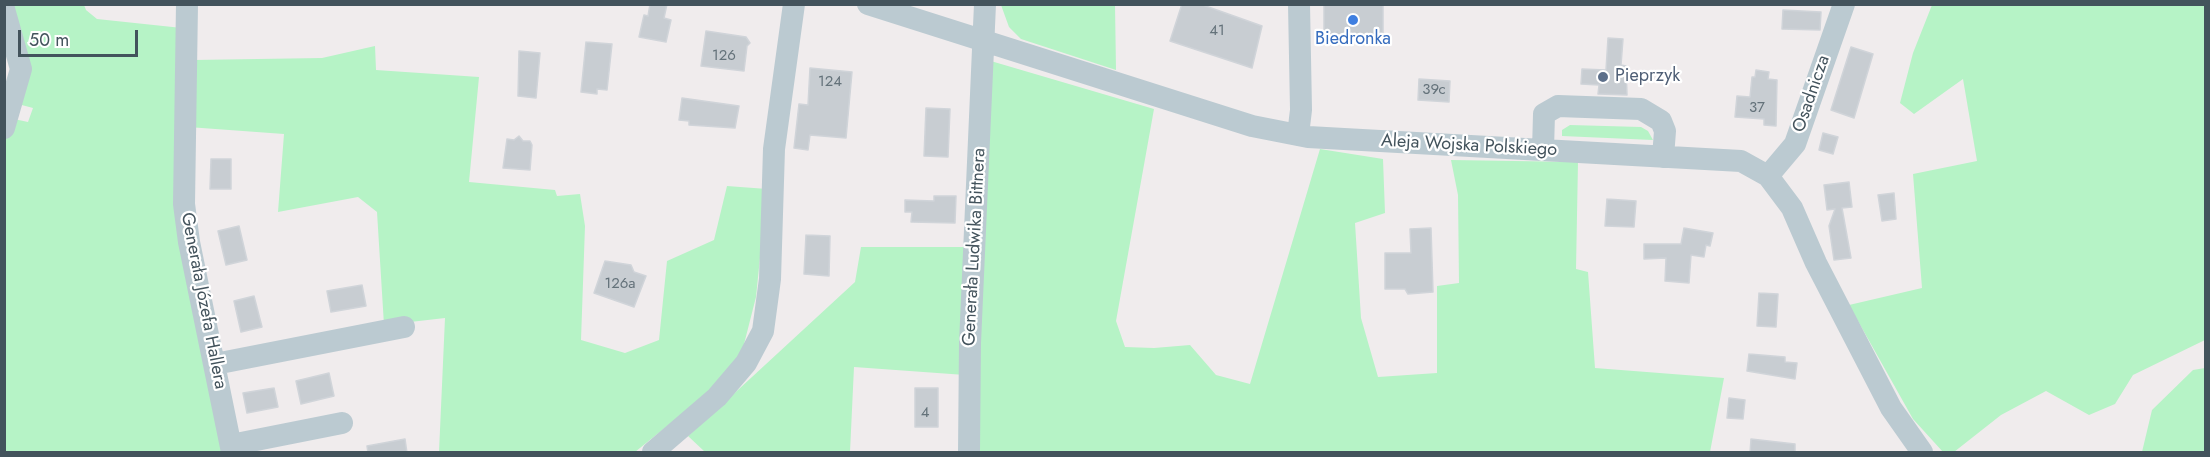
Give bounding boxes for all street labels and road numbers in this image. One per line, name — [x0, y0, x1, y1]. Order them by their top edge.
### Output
street label: Osadnicza — [1789, 53, 1835, 135]
street label: Aleja Wojska Polskiego — [1380, 131, 1558, 161]
street label: Generała Ludwika Bittnera — [959, 147, 991, 347]
street label: Generała Józefa Hallera — [175, 211, 231, 391]

